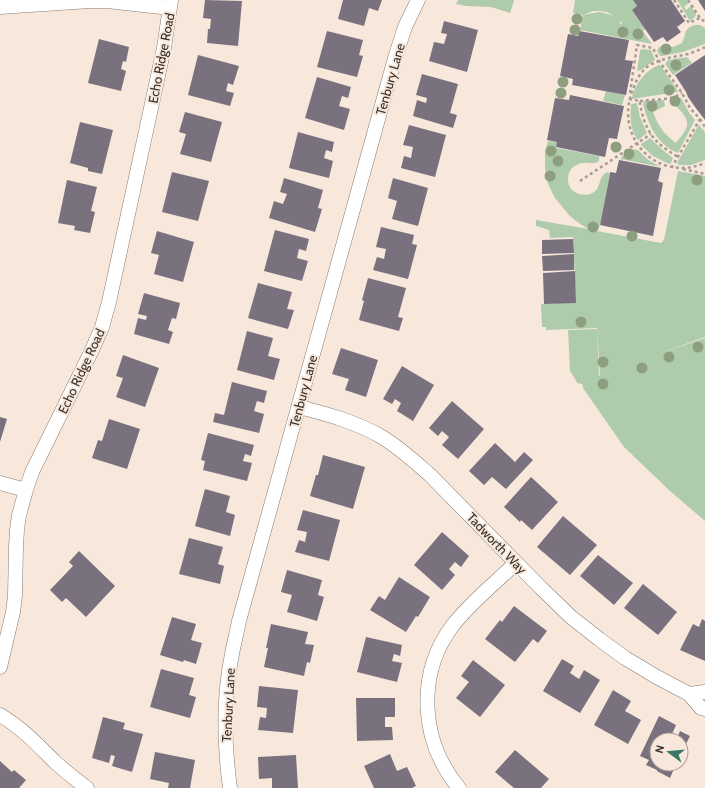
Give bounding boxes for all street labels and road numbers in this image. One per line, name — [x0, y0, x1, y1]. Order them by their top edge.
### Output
street label: Echo Ridge Road — [144, 11, 178, 105]
street label: Tenbury Lane — [372, 41, 408, 117]
street label: Echo Ridge Road — [54, 326, 108, 416]
street label: Tenbury Lane — [286, 353, 320, 429]
street label: Tadworth Way — [464, 509, 530, 577]
street label: Tenbury Lane — [218, 667, 238, 742]

